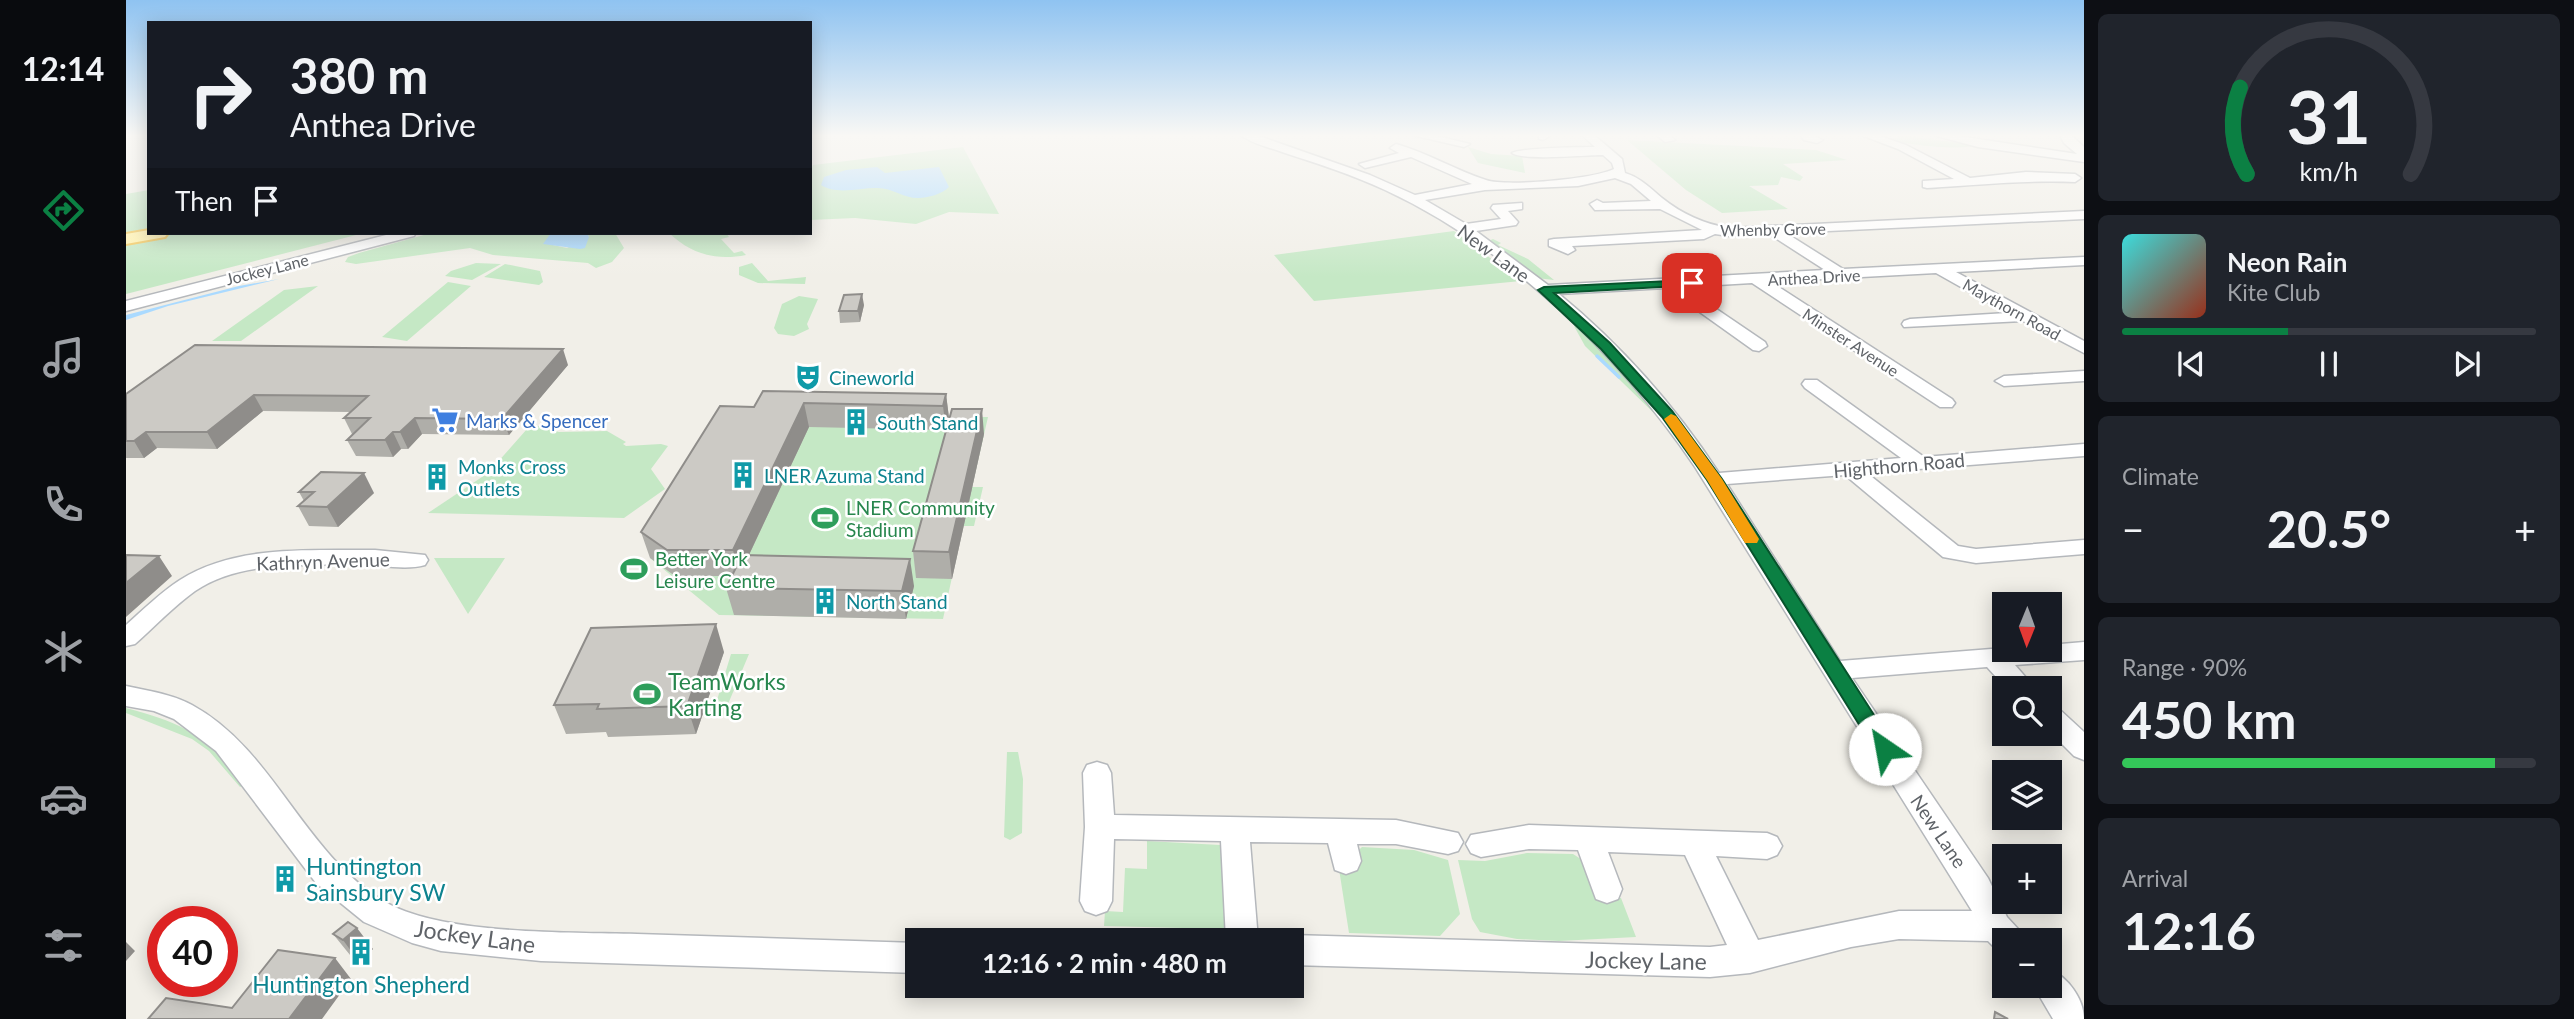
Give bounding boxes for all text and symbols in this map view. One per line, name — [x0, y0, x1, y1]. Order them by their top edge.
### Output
text: 380 m — [290, 46, 428, 104]
text: 12:14 — [22, 49, 104, 88]
icon: right — [175, 49, 266, 140]
text: 31 — [2287, 72, 2371, 160]
text: Anthea Drive — [290, 105, 476, 144]
text: km/h — [2300, 155, 2358, 185]
icon: arrive — [247, 182, 285, 220]
text: Then — [175, 185, 233, 217]
icon: directions — [39, 186, 88, 235]
street label: New Lane — [1454, 219, 1534, 287]
street label: Whenby Grove — [1720, 219, 1826, 239]
text: Neon Rain — [2227, 246, 2347, 278]
street label: Jockey Lane — [224, 250, 310, 288]
pin — [1662, 253, 1722, 313]
icon: arrive — [1673, 264, 1711, 302]
street label: Anthea Drive — [1767, 265, 1861, 289]
street label: Maythorn Road — [1960, 274, 2064, 344]
text: Kite Club — [2227, 278, 2320, 306]
street label: Minster Avenue — [1799, 304, 1903, 380]
icon: music — [39, 333, 88, 382]
icon: previous — [2172, 345, 2210, 383]
icon: pause — [2310, 345, 2348, 383]
icon: next — [2448, 345, 2486, 383]
theatre icon: Cineworld — [793, 362, 823, 392]
place label: Cineworld — [829, 366, 914, 389]
supermarket icon: Marks & Spencer — [430, 405, 460, 435]
building icon: South Stand — [841, 407, 871, 437]
place label: Marks & Spencer — [466, 409, 608, 432]
place label: South Stand — [877, 411, 978, 434]
street label: Highthorn Road — [1832, 448, 1966, 482]
place label: Monks Cross Outlets — [458, 455, 566, 500]
building icon: LNER Azuma Stand — [728, 460, 758, 490]
building icon: Monks Cross Outlets — [422, 462, 452, 492]
text: Climate — [2122, 462, 2199, 490]
place label: LNER Azuma Stand — [764, 464, 925, 487]
icon: phone — [39, 480, 88, 529]
place label: LNER Community Stadium — [846, 496, 995, 541]
text: 20.5° — [2267, 497, 2391, 559]
sports icon: LNER Community Stadium — [810, 503, 840, 533]
text: − — [2122, 506, 2144, 552]
text: + — [2514, 506, 2536, 552]
street label: Kathryn Avenue — [256, 547, 390, 575]
place label: Better York Leisure Centre — [655, 547, 775, 592]
sports icon: Better York Leisure Centre — [619, 554, 649, 584]
building icon: North Stand — [810, 586, 840, 616]
place label: North Stand — [846, 590, 948, 613]
north arrow — [1992, 592, 2062, 662]
map controls — [1992, 592, 2062, 998]
icon: climate — [39, 627, 88, 676]
text: Range · 90% — [2122, 653, 2247, 681]
place label: TeamWorks Karting — [668, 667, 786, 721]
button: search — [1992, 676, 2062, 746]
sports icon: TeamWorks Karting — [632, 679, 662, 709]
text: 450 km — [2122, 688, 2296, 750]
position arrow — [1848, 712, 1922, 786]
button: layers — [1992, 760, 2062, 830]
icon: car — [39, 774, 88, 823]
street label: New Lane — [1906, 790, 1972, 872]
button: + — [1992, 844, 2062, 914]
place label: Huntington Sainsbury SW — [306, 852, 446, 906]
building icon: Huntington Sainsbury SW — [270, 864, 300, 894]
text: Arrival — [2122, 864, 2188, 892]
text: 12:16 — [2122, 899, 2256, 961]
speed limit sign: 40 — [147, 906, 238, 997]
street label: Jockey Lane — [413, 914, 537, 958]
icon: filters — [39, 921, 88, 970]
button: − — [1992, 928, 2062, 998]
building icon: Huntington Shepherd — [346, 937, 376, 967]
street label: Jockey Lane — [1585, 945, 1707, 975]
text: 12:16 · 2 min · 480 m — [982, 947, 1227, 979]
place label: Huntington Shepherd — [252, 970, 470, 998]

